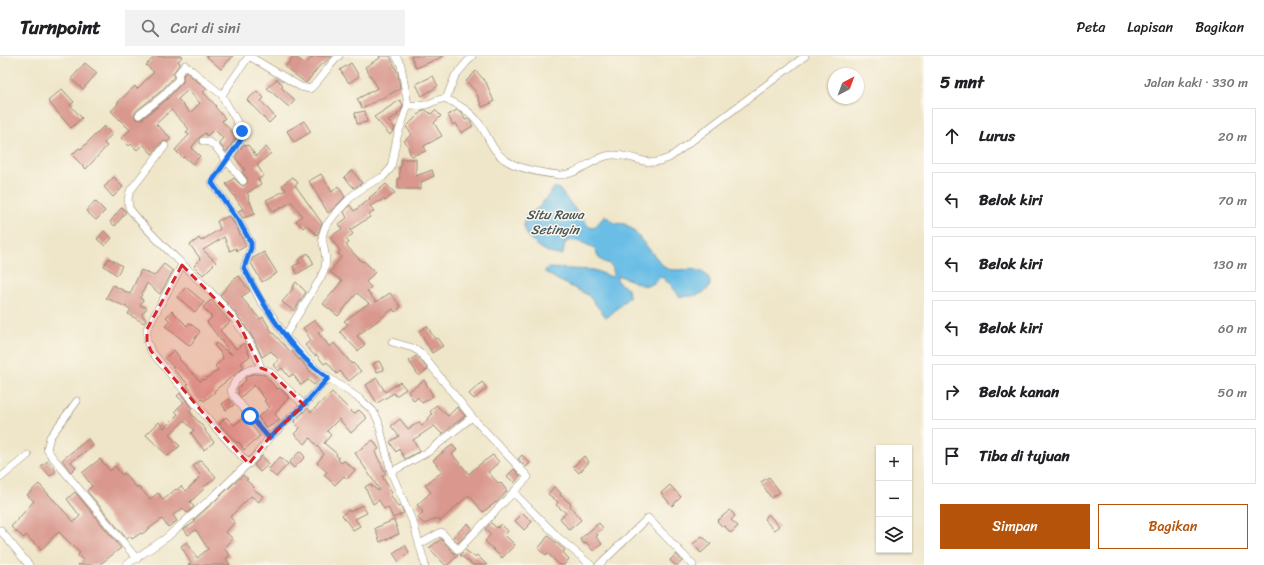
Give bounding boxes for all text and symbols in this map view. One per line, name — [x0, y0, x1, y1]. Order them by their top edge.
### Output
search box — [125, 10, 405, 46]
text: Turnpoint — [20, 11, 101, 44]
text: Cari di sini — [171, 15, 240, 41]
text: Peta — [1076, 15, 1105, 40]
text: Lapisan — [1127, 15, 1173, 40]
text: Bagikan — [1195, 15, 1244, 40]
icon: search — [139, 17, 161, 39]
text: 5 mnt — [940, 67, 984, 97]
north arrow — [828, 68, 864, 104]
text: Jalan kaki · 330 m — [1145, 71, 1248, 94]
route end — [233, 122, 251, 140]
text: Lurus — [979, 123, 1015, 149]
icon: ahead — [941, 125, 963, 147]
text: 20 m — [1218, 125, 1247, 148]
text: Belok kiri — [979, 187, 1042, 213]
icon: left — [941, 189, 963, 211]
text: 70 m — [1218, 189, 1247, 212]
water label: Situ Rawa Setingin — [526, 203, 585, 241]
text: Belok kiri — [979, 251, 1042, 277]
icon: left — [941, 253, 963, 275]
text: 130 m — [1213, 253, 1247, 276]
text: Belok kiri — [979, 315, 1042, 341]
icon: left — [941, 317, 963, 339]
text: 60 m — [1218, 317, 1247, 340]
text: Belok kanan — [979, 379, 1059, 405]
icon: right — [941, 381, 963, 403]
text: 50 m — [1217, 381, 1247, 404]
route start — [241, 407, 259, 425]
text: Tiba di tujuan — [979, 443, 1070, 469]
map controls — [876, 445, 912, 553]
button: + — [876, 445, 912, 481]
icon: arrive — [941, 445, 963, 467]
button: − — [876, 481, 912, 517]
button: Simpan — [940, 504, 1090, 549]
button: Bagikan — [1098, 504, 1248, 549]
button: layers — [876, 517, 912, 553]

